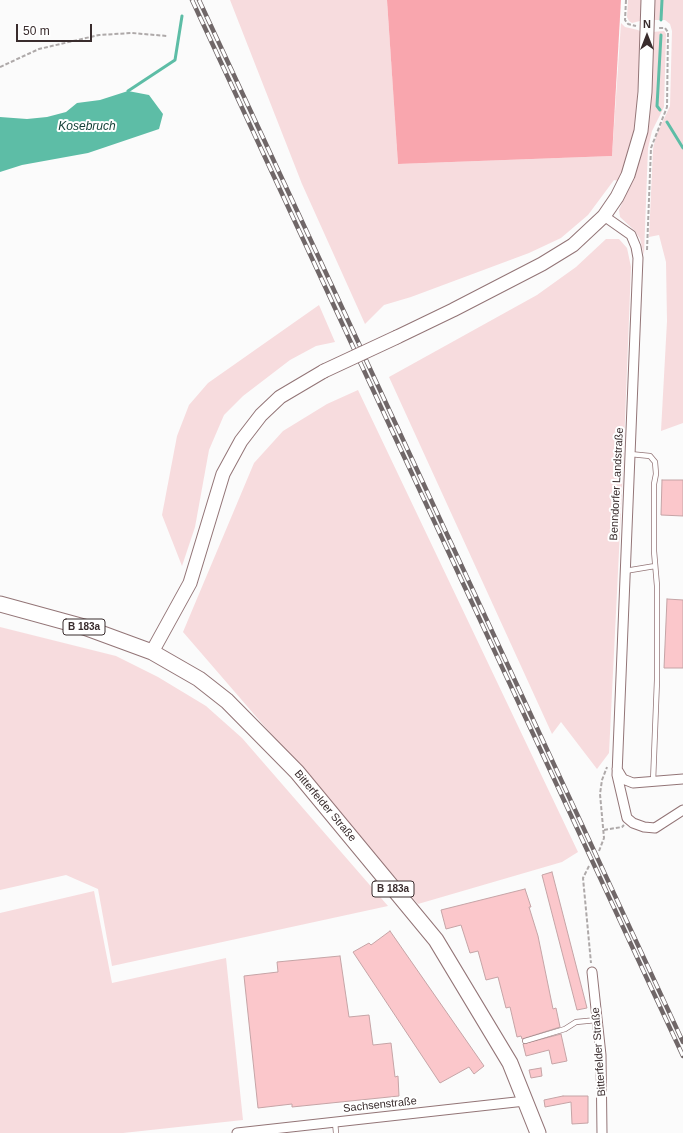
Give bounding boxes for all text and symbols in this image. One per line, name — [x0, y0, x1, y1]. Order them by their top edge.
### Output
scale bar — [18, 16, 94, 42]
north arrow — [627, 16, 667, 56]
text: N — [643, 18, 651, 30]
text: 50 m — [23, 24, 50, 38]
water label: Kosebruch — [58, 120, 116, 134]
street label: Benndorfer Landstraße — [607, 427, 627, 541]
road number: B 183a — [63, 619, 105, 635]
street label: Bitterfelder Straße — [291, 768, 359, 844]
road number: B 183a — [372, 881, 414, 897]
street label: Bitterfelder Straße — [589, 1007, 609, 1097]
street label: Sachsenstraße — [343, 1095, 417, 1115]

